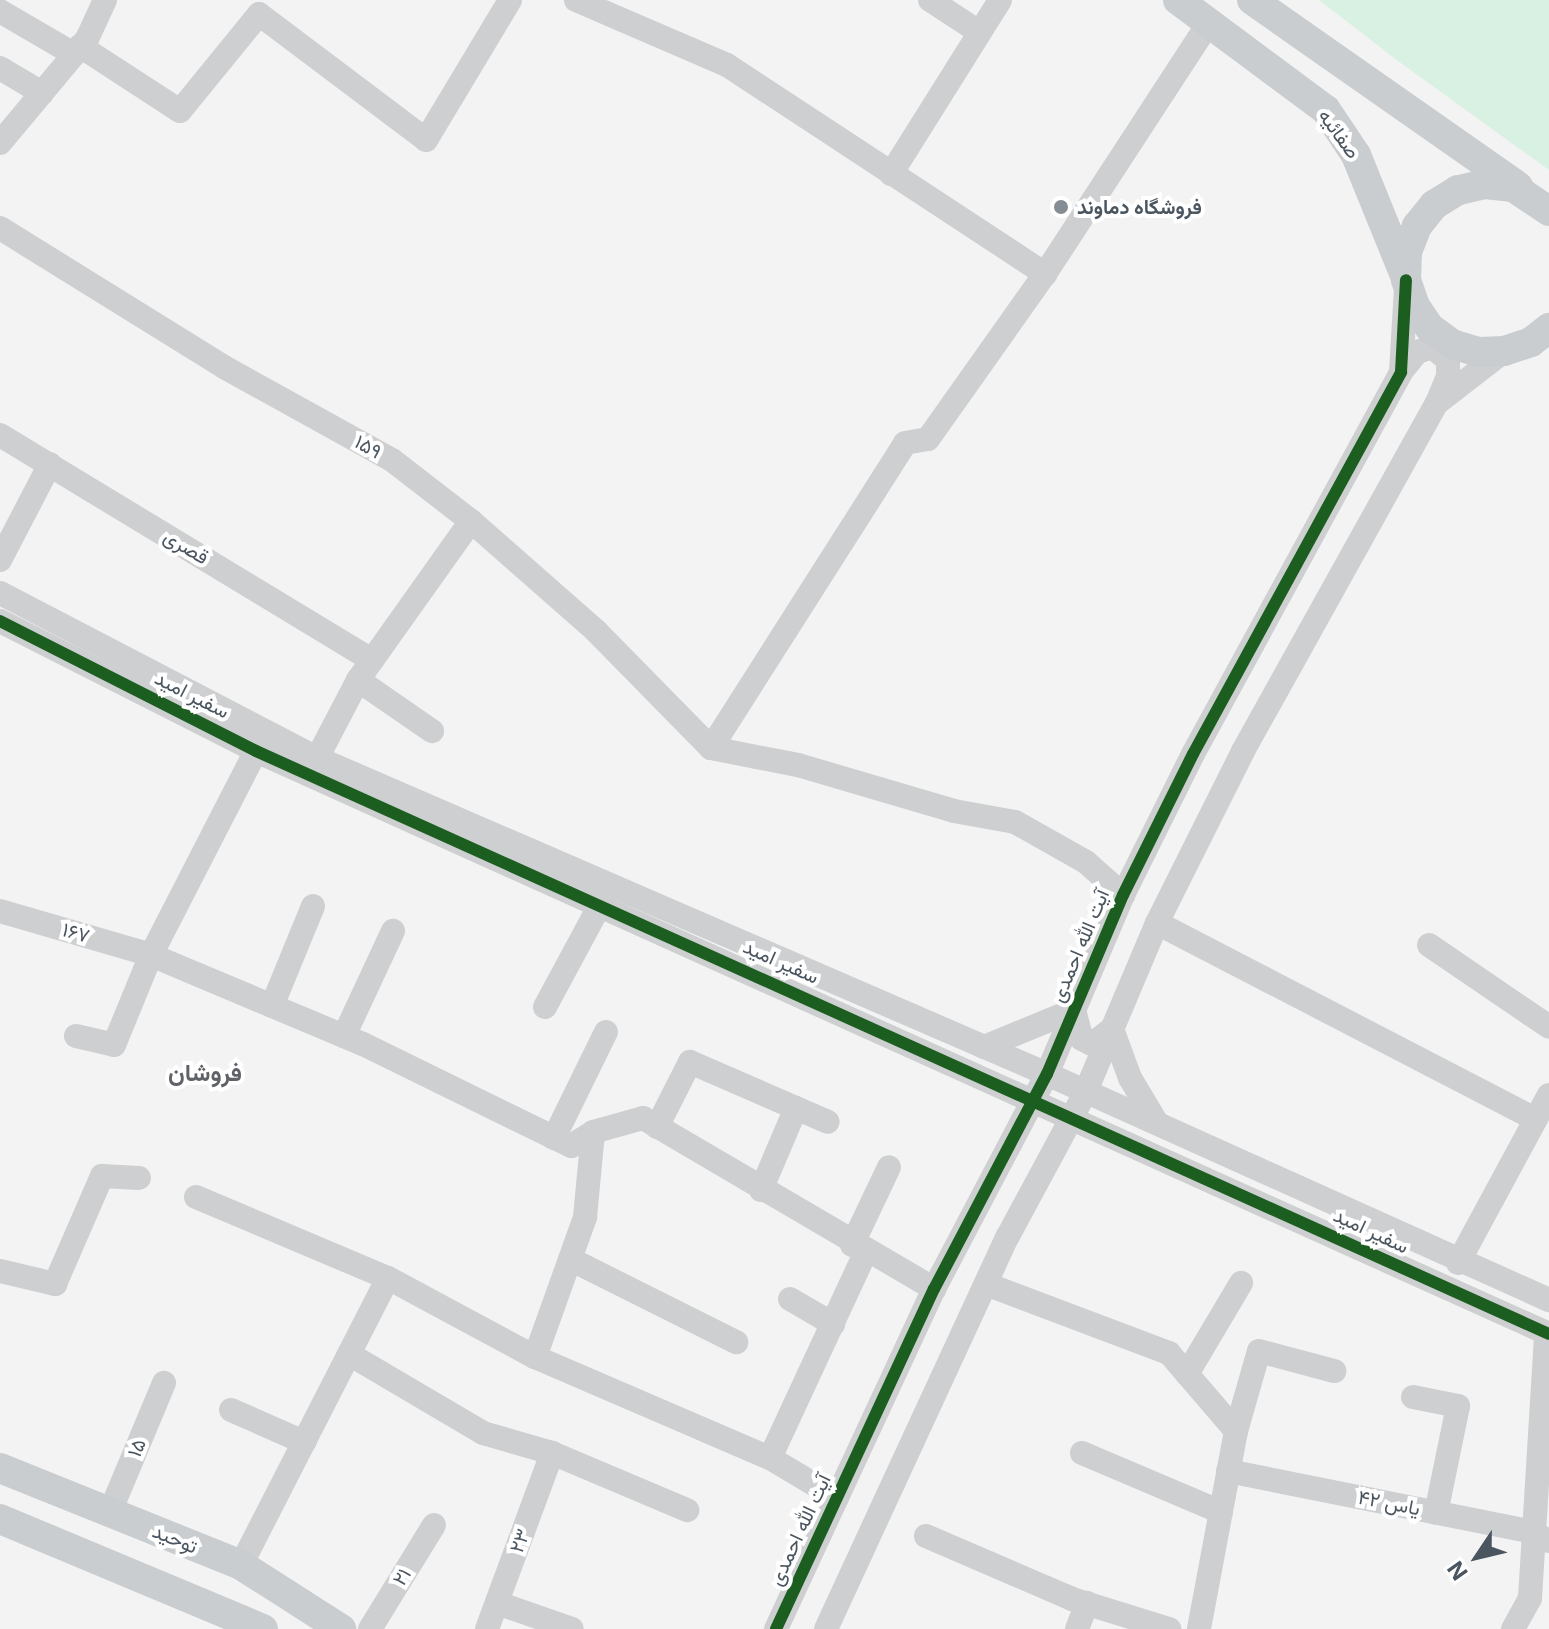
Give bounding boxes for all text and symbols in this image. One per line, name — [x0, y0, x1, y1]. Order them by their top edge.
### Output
street label: صفائیه — [1313, 104, 1365, 164]
place label: فروشگاه دماوند — [1077, 195, 1202, 219]
marker: فروشگاه دماوند — [1052, 198, 1070, 216]
street label: ۱۵۹ — [350, 430, 386, 464]
street label: قصری — [159, 524, 213, 570]
street label: سفیر امید — [151, 666, 233, 724]
street label: آیت الله احمدی — [1045, 886, 1115, 1006]
street label: ۱۶۷ — [60, 918, 92, 948]
street label: سفیر امید — [739, 935, 823, 989]
district label: فروشان — [168, 1059, 242, 1087]
street label: سفیر امید — [1330, 1203, 1412, 1259]
street label: ۱۵ — [123, 1435, 151, 1461]
street label: آیت الله احمدی — [764, 1470, 836, 1590]
street label: یاس ۴۲ — [1356, 1485, 1422, 1521]
north arrow — [1437, 1517, 1517, 1597]
street label: توحید — [149, 1519, 201, 1559]
street label: ۲۳ — [505, 1526, 535, 1556]
text: N — [1442, 1556, 1473, 1585]
street label: ۲۱ — [388, 1564, 416, 1590]

